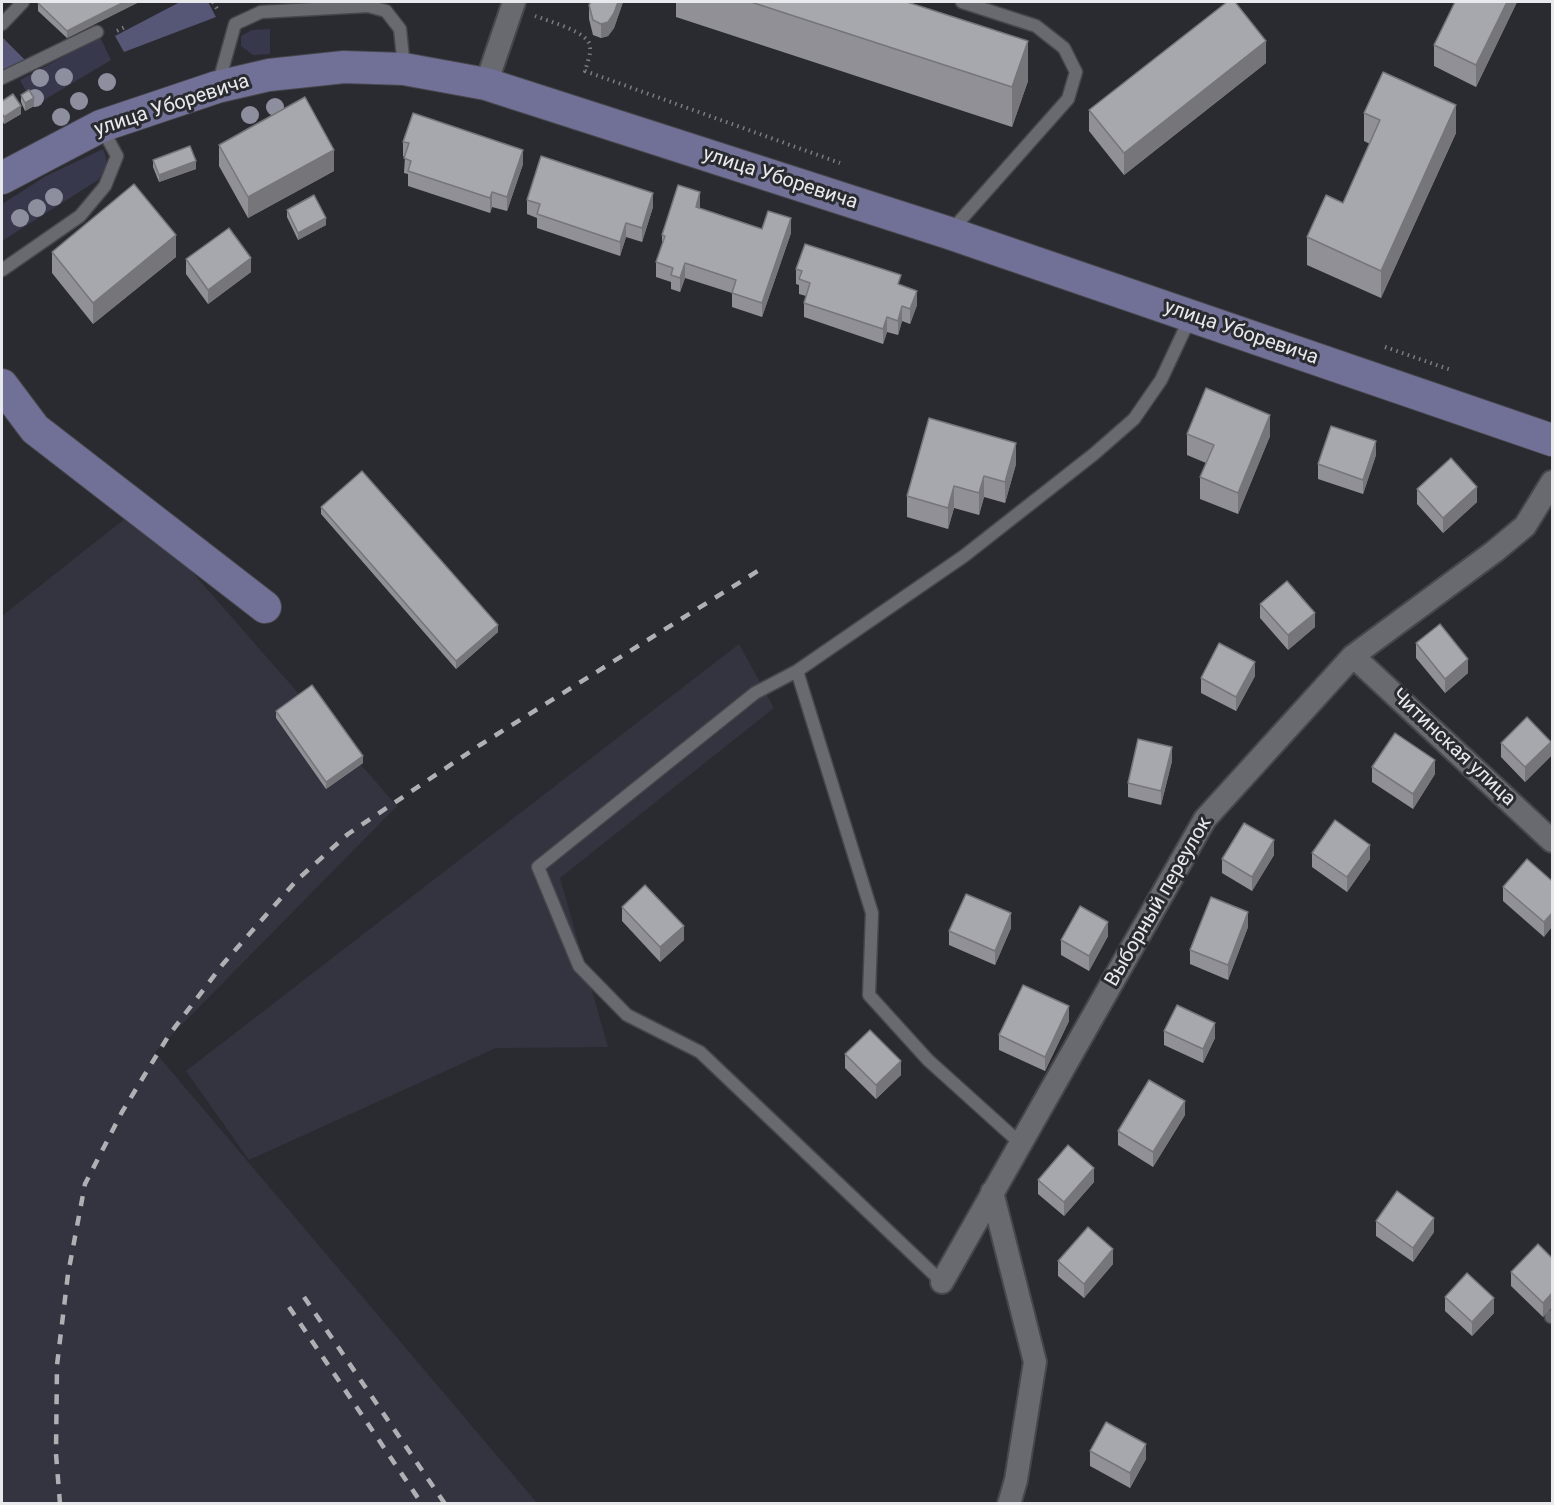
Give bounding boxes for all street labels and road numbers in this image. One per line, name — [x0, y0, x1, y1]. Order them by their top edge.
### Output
street label: улица Уборевича — [92, 70, 252, 142]
street label: улица Уборевича — [700, 143, 860, 215]
street label: улица Уборевича — [1161, 295, 1321, 371]
street label: Читинская улица — [1386, 684, 1520, 812]
street label: Выборный переулок — [1101, 813, 1217, 991]

